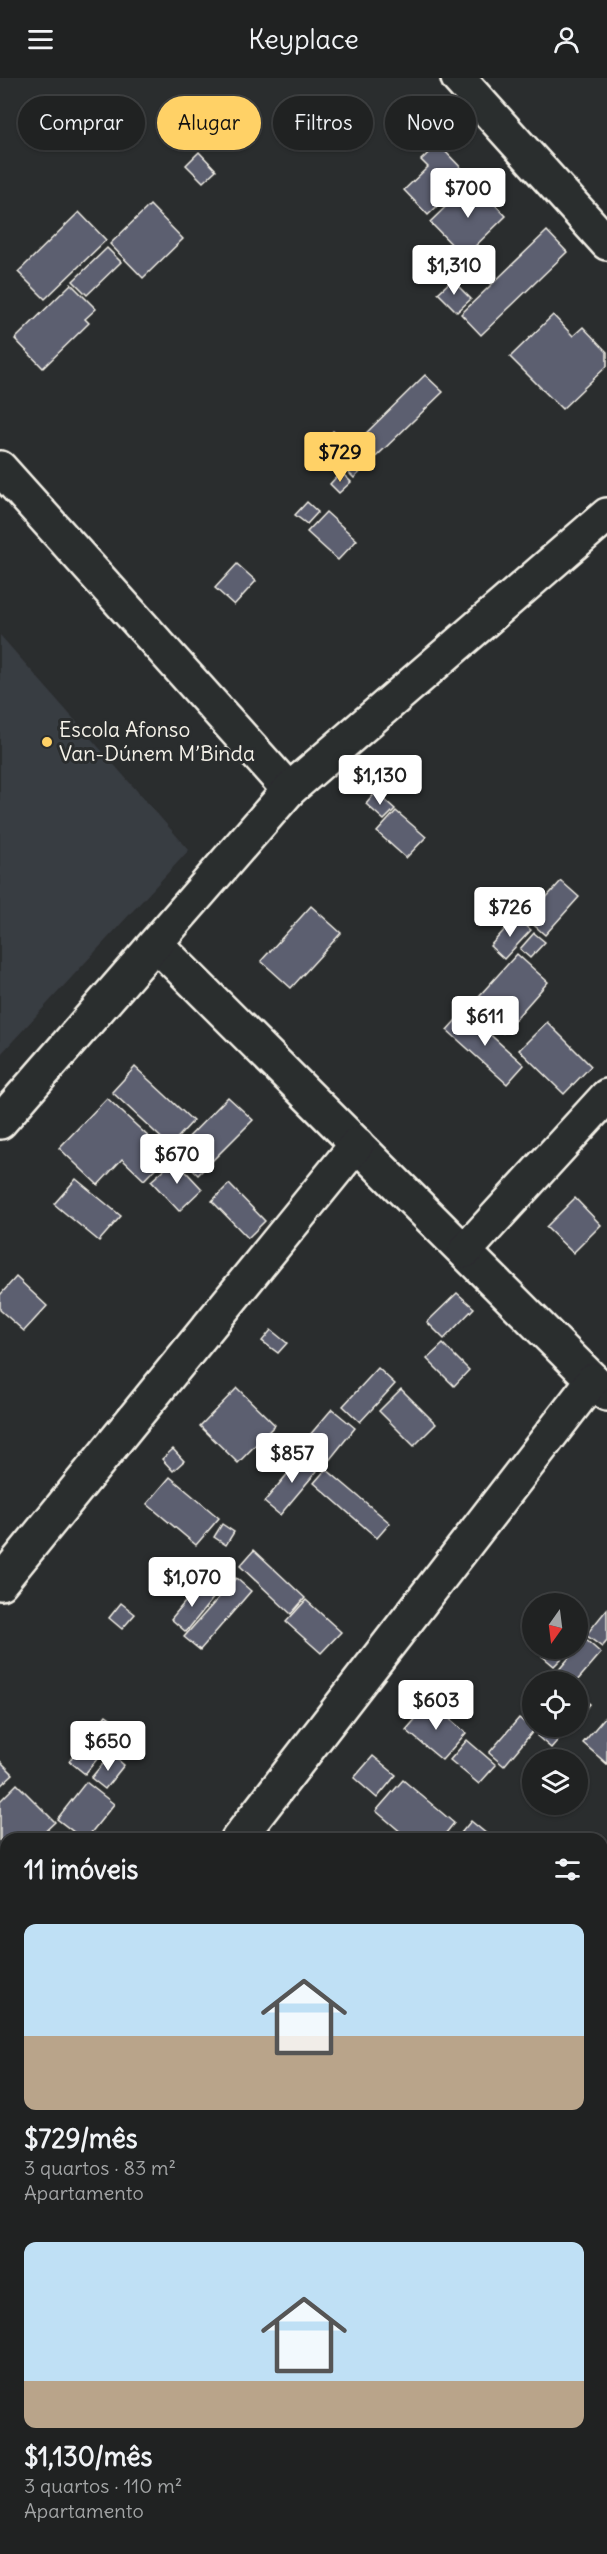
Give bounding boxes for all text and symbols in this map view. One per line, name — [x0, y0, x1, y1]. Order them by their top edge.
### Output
text: Keyplace — [248, 22, 359, 56]
icon: menu — [24, 23, 57, 56]
icon: person — [550, 23, 583, 56]
chip: Comprar — [18, 96, 145, 150]
chip: Alugar — [157, 96, 261, 150]
chip: Filtros — [273, 96, 373, 150]
chip: Novo — [385, 96, 476, 150]
pin: $700 — [432, 168, 504, 219]
text: $700 — [444, 175, 492, 200]
pin: $1,310 — [405, 245, 503, 296]
text: $1,310 — [426, 252, 482, 277]
pin: $729 — [304, 432, 376, 483]
text: $729 — [318, 439, 362, 464]
place label: Escola Afonso Van-Dúnem M’Binda — [59, 716, 255, 767]
marker: Escola Afonso Van-Dúnem M’Binda — [40, 735, 54, 749]
pin: $1,130 — [331, 755, 429, 806]
text: $1,130 — [353, 762, 407, 787]
pin: $726 — [474, 887, 546, 938]
text: $726 — [488, 894, 532, 919]
pin: $611 — [449, 996, 521, 1047]
text: $611 — [466, 1003, 504, 1028]
pin: $670 — [141, 1134, 213, 1185]
text: $670 — [154, 1141, 200, 1166]
pin: $857 — [256, 1433, 328, 1484]
text: $857 — [270, 1440, 314, 1465]
pin: $1,070 — [143, 1557, 241, 1608]
text: $1,070 — [163, 1564, 221, 1589]
north arrow — [522, 1593, 588, 1659]
map controls — [522, 1593, 588, 1815]
button: locate — [522, 1671, 588, 1737]
pin: $603 — [400, 1680, 472, 1731]
text: $603 — [412, 1687, 460, 1712]
pin: $650 — [72, 1721, 144, 1772]
text: $650 — [84, 1728, 132, 1753]
button: layers — [522, 1749, 588, 1815]
text: 11 imóveis — [24, 1853, 138, 1886]
icon: filters — [551, 1853, 584, 1886]
icon: home — [250, 1963, 358, 2071]
text: $729/mês — [24, 2122, 138, 2155]
text: 3 quartos · 83 m² — [24, 2155, 176, 2180]
text: Apartamento — [24, 2180, 144, 2205]
icon: home — [250, 2281, 358, 2389]
text: $1,130/mês — [24, 2440, 152, 2473]
text: 3 quartos · 110 m² — [24, 2473, 182, 2498]
text: Apartamento — [24, 2498, 144, 2523]

